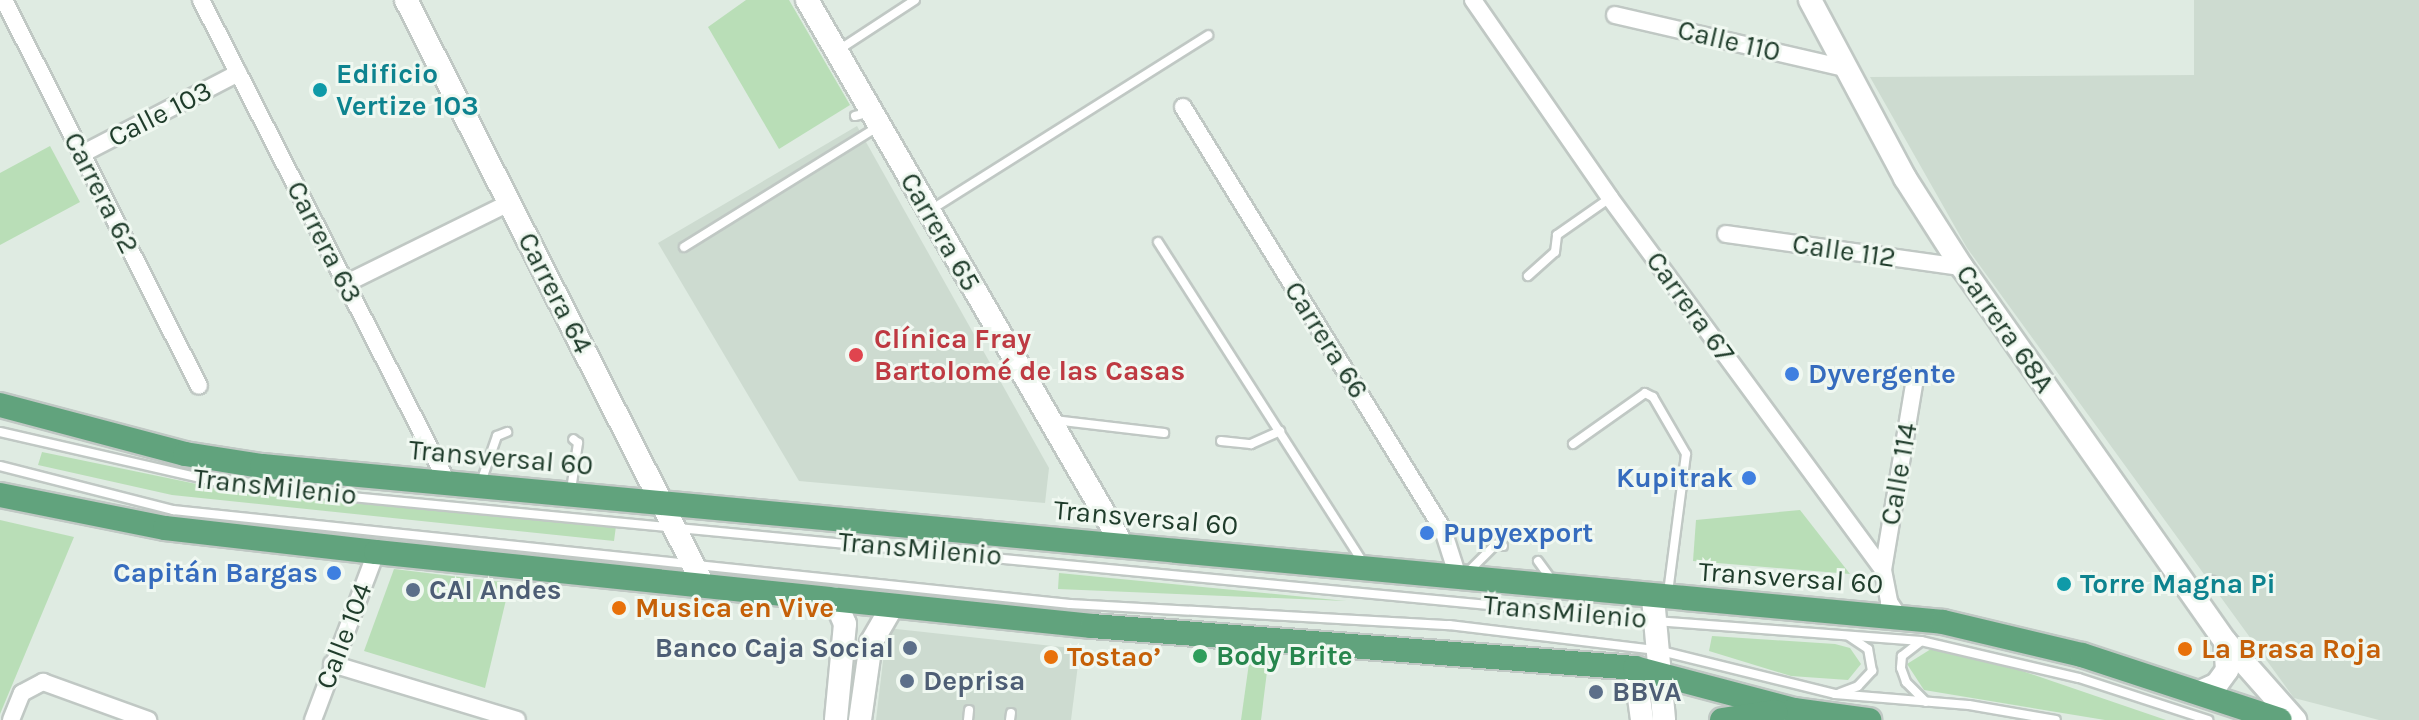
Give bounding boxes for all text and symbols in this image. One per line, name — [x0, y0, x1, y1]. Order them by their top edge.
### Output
street label: Calle 110 — [1674, 13, 1784, 69]
place label: Edificio Vertize 103 — [336, 57, 479, 123]
street label: Calle 103 — [103, 74, 217, 154]
marker: Edificio Vertize 103 — [311, 81, 329, 99]
street label: Carrera 62 — [56, 127, 146, 259]
street label: Carrera 65 — [893, 167, 987, 297]
street label: Carrera 63 — [279, 176, 369, 308]
street label: Carrera 64 — [510, 227, 600, 359]
street label: Calle 112 — [1790, 227, 1898, 275]
street label: Carrera 67 — [1639, 245, 1741, 369]
street label: Carrera 68A — [1949, 258, 2061, 400]
street label: Carrera 66 — [1277, 275, 1375, 405]
place label: Clínica Fray Bartolomé de las Casas — [874, 322, 1185, 388]
marker: Clínica Fray Bartolomé de las Casas — [845, 344, 867, 366]
place label: Dyvergente — [1808, 357, 1956, 391]
marker: Dyvergente — [1783, 365, 1801, 383]
street label: Calle 114 — [1873, 420, 1925, 528]
street label: Transversal 60 — [407, 433, 595, 483]
place label: Kupitrak — [1616, 461, 1733, 495]
street label: TransMilenio — [192, 462, 358, 512]
marker: Kupitrak — [1740, 469, 1758, 487]
street label: Transversal 60 — [1052, 493, 1240, 543]
place label: Pupyexport — [1443, 516, 1593, 550]
marker: Pupyexport — [1418, 524, 1436, 542]
street label: TransMilenio — [837, 525, 1003, 573]
street label: Transversal 60 — [1698, 555, 1884, 601]
place label: Capitán Bargas — [113, 556, 318, 590]
marker: Capitán Bargas — [325, 564, 343, 582]
place label: Torre Magna Pi — [2080, 567, 2276, 601]
place label: CAI Andes — [429, 573, 562, 607]
marker: Torre Magna Pi — [2055, 575, 2073, 593]
street label: Calle 104 — [308, 578, 380, 694]
marker: CAI Andes — [404, 581, 422, 599]
street label: TransMilenio — [1482, 588, 1648, 636]
place label: Musica en Vive — [635, 591, 834, 625]
marker: Musica en Vive — [610, 599, 628, 617]
place label: Banco Caja Social — [655, 631, 894, 665]
place label: La Brasa Roja — [2201, 632, 2382, 666]
marker: Banco Caja Social — [901, 639, 919, 657]
place label: Body Brite — [1216, 639, 1353, 673]
place label: Tostao’ — [1067, 640, 1161, 674]
marker: La Brasa Roja — [2176, 640, 2194, 658]
marker: Body Brite — [1191, 647, 1209, 665]
marker: Tostao’ — [1042, 648, 1060, 666]
place label: Deprisa — [923, 664, 1025, 698]
marker: Deprisa — [898, 672, 916, 690]
place label: BBVA — [1612, 675, 1682, 709]
marker: BBVA — [1587, 683, 1605, 701]

